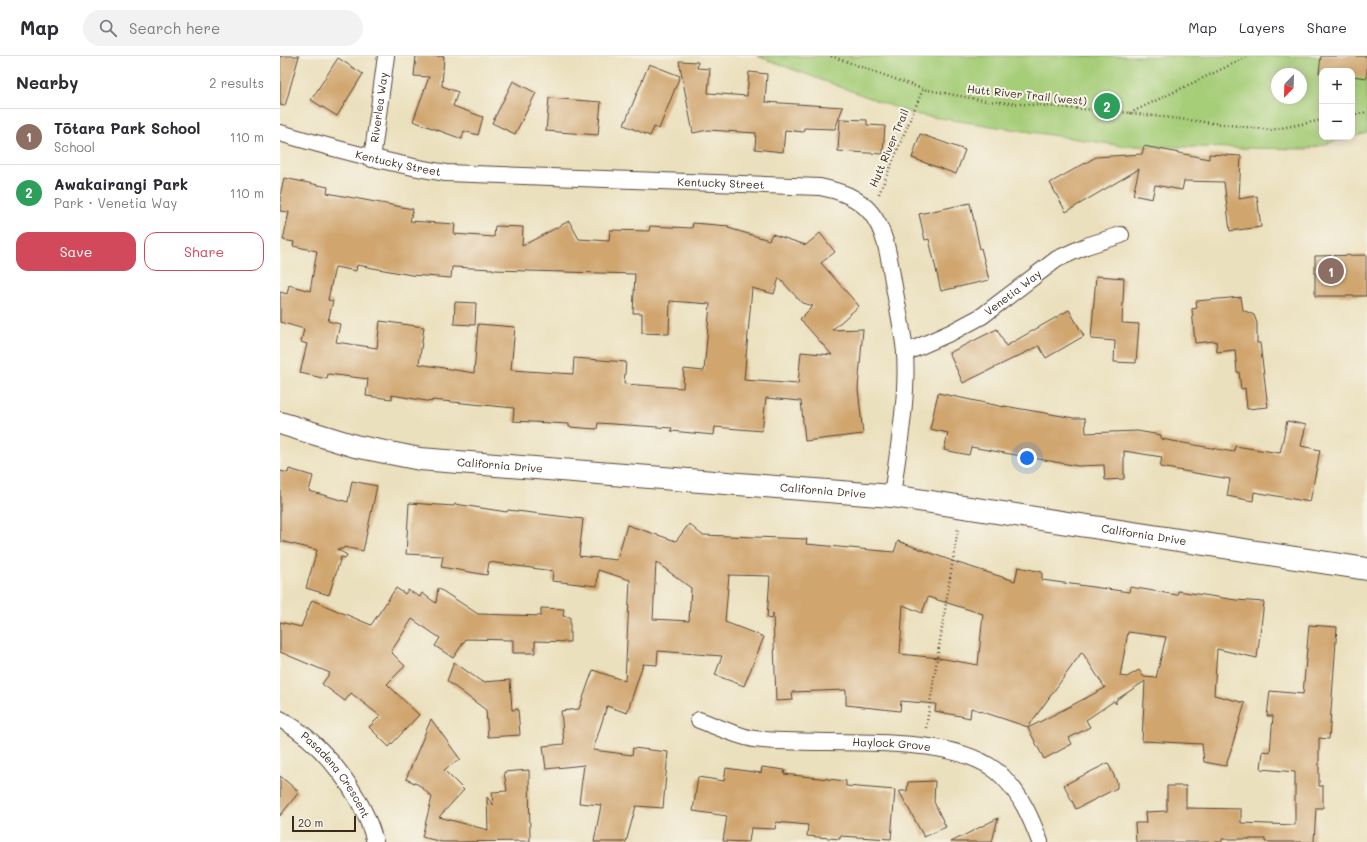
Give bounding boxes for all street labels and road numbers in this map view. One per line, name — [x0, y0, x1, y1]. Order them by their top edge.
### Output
street label: Riverlea Way — [366, 71, 391, 144]
street label: Hutt River Trail (west) — [966, 81, 1088, 108]
street label: Hutt River Trail — [865, 106, 912, 189]
street label: Kentucky Street — [354, 146, 442, 179]
street label: Kentucky Street — [677, 174, 765, 192]
street label: Venetia Way — [981, 266, 1044, 319]
street label: California Drive — [457, 454, 544, 476]
street label: California Drive — [780, 479, 867, 501]
street label: California Drive — [1100, 520, 1188, 548]
street label: Pasadena Crescent — [298, 728, 374, 820]
street label: Haylock Grove — [852, 734, 932, 754]

